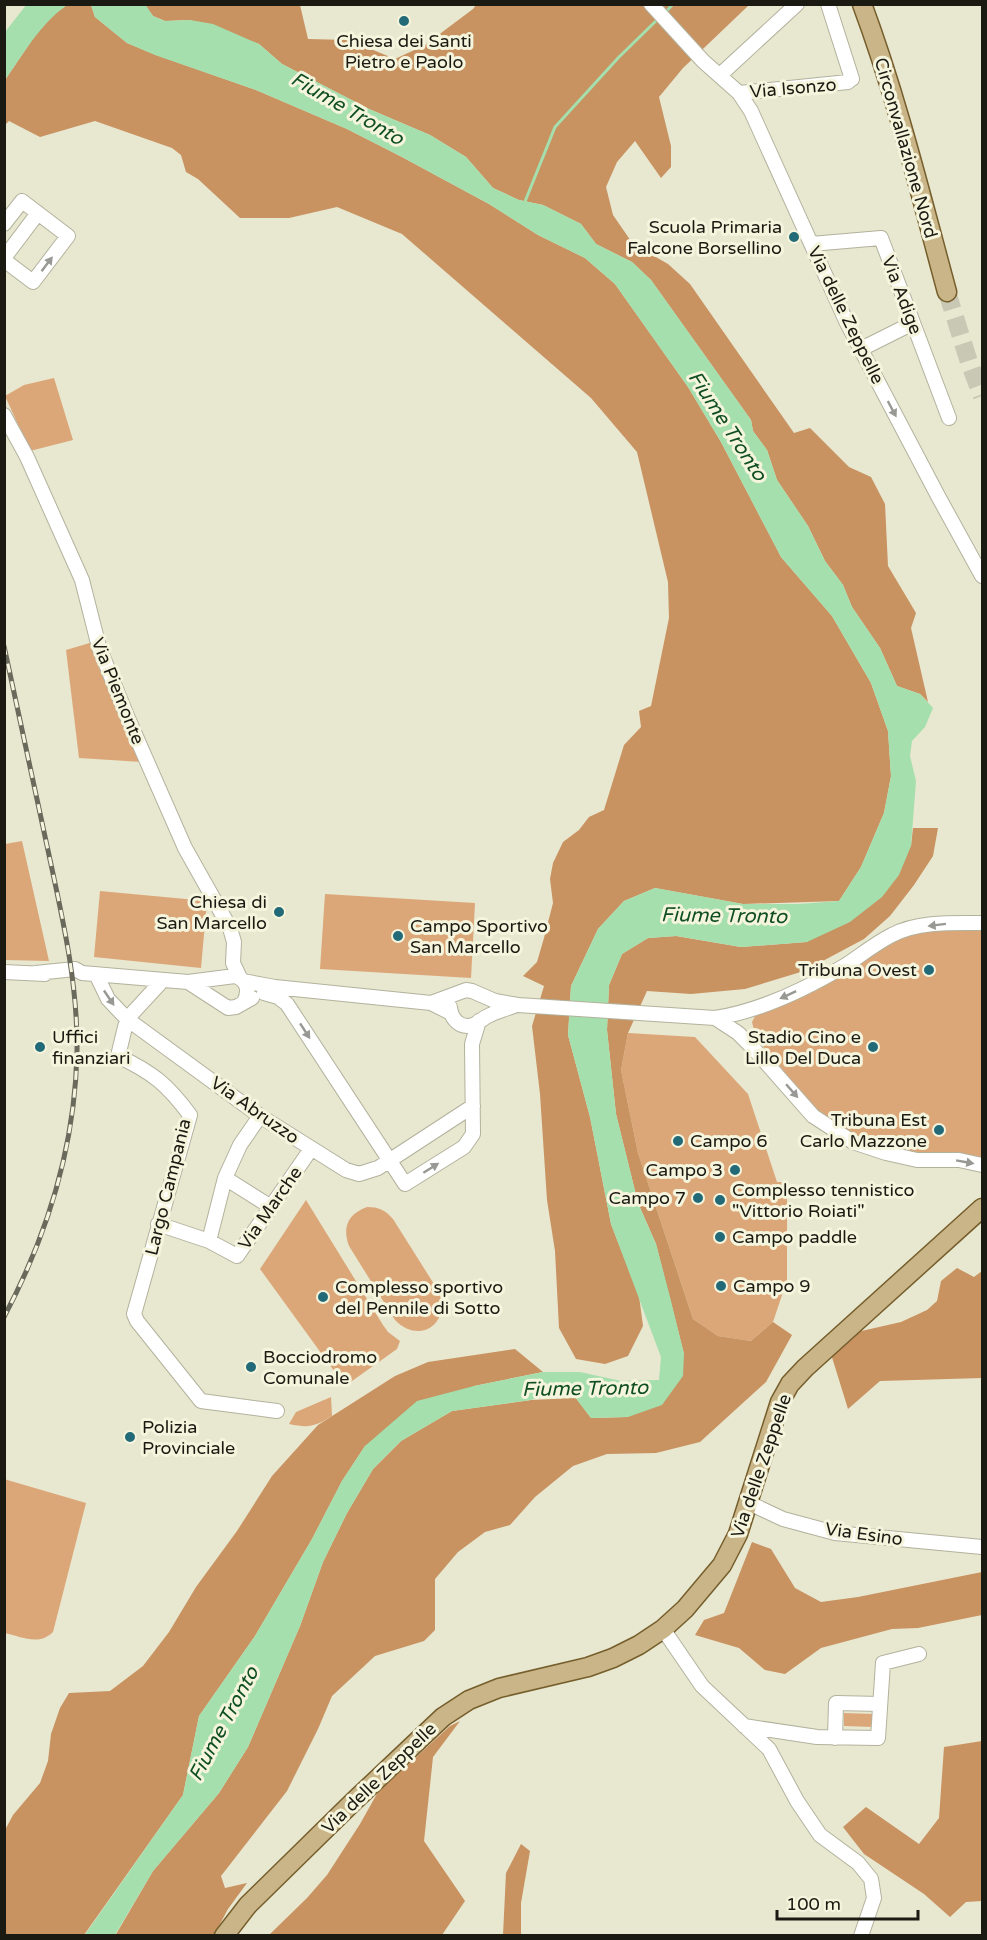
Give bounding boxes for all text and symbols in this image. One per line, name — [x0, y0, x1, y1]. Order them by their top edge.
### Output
marker: Chiesa dei Santi Pietro e Paolo — [397, 14, 411, 28]
place label: Chiesa dei Santi Pietro e Paolo — [336, 30, 472, 73]
street label: Circonvallazione Nord — [870, 55, 942, 241]
water label: Fiume Tronto — [286, 67, 408, 151]
street label: Via Isonzo — [749, 73, 837, 103]
place label: Scuola Primaria Falcone Borsellino — [627, 216, 782, 259]
marker: Scuola Primaria Falcone Borsellino — [787, 230, 801, 244]
street label: Via delle Zeppelle — [803, 242, 889, 388]
street label: Via Adige — [877, 253, 927, 337]
one-way arrow — [40, 257, 52, 272]
water label: Fiume Tronto — [683, 367, 772, 486]
one-way arrow — [887, 401, 897, 418]
street label: Via Piemonte — [87, 634, 149, 748]
place label: Chiesa di San Marcello — [156, 891, 267, 934]
water label: Fiume Tronto — [661, 903, 788, 929]
marker: Chiesa di San Marcello — [272, 905, 286, 919]
place label: Campo Sportivo San Marcello — [410, 915, 548, 958]
one-way arrow — [927, 920, 946, 930]
marker: Campo Sportivo San Marcello — [391, 929, 405, 943]
place label: Tribuna Ovest — [798, 959, 917, 981]
marker: Tribuna Ovest — [922, 963, 936, 977]
one-way arrow — [104, 989, 115, 1006]
one-way arrow — [778, 990, 796, 1000]
one-way arrow — [299, 1023, 310, 1039]
place label: Uffici finanziari — [52, 1026, 130, 1069]
place label: Stadio Cino e Lillo Del Duca — [745, 1026, 861, 1069]
marker: Uffici finanziari — [33, 1040, 47, 1054]
marker: Stadio Cino e Lillo Del Duca — [866, 1040, 880, 1054]
street label: Via Abruzzo — [207, 1071, 304, 1149]
one-way arrow — [785, 1083, 798, 1098]
place label: Tribuna Est Carlo Mazzone — [800, 1109, 927, 1152]
street label: Largo Campania — [140, 1116, 196, 1258]
marker: Tribuna Est Carlo Mazzone — [932, 1123, 946, 1137]
place label: Campo 6 — [690, 1130, 767, 1152]
marker: Campo 6 — [671, 1134, 685, 1148]
one-way arrow — [956, 1157, 975, 1166]
place label: Campo 3 — [646, 1159, 723, 1181]
street label: Via Marche — [233, 1162, 307, 1254]
one-way arrow — [423, 1163, 439, 1174]
marker: Campo 3 — [728, 1163, 742, 1177]
place label: Complesso tennistico "Vittorio Roiati" — [732, 1179, 914, 1222]
place label: Campo 7 — [609, 1187, 686, 1209]
marker: Campo 7 — [691, 1191, 705, 1205]
marker: Complesso tennistico "Vittorio Roiati" — [713, 1193, 727, 1207]
place label: Campo paddle — [732, 1226, 857, 1248]
marker: Campo paddle — [713, 1230, 727, 1244]
place label: Campo 9 — [733, 1275, 810, 1297]
place label: Complesso sportivo del Pennile di Sotto — [335, 1276, 503, 1319]
marker: Campo 9 — [714, 1279, 728, 1293]
marker: Complesso sportivo del Pennile di Sotto — [316, 1290, 330, 1304]
place label: Bocciodromo Comunale — [263, 1346, 377, 1389]
marker: Bocciodromo Comunale — [244, 1360, 258, 1374]
water label: Fiume Tronto — [522, 1376, 649, 1402]
street label: Via delle Zeppelle — [726, 1391, 796, 1541]
place label: Polizia Provinciale — [142, 1416, 235, 1459]
marker: Polizia Provinciale — [123, 1430, 137, 1444]
street label: Via Esino — [824, 1518, 904, 1550]
water label: Fiume Tronto — [184, 1662, 265, 1785]
street label: Via delle Zeppelle — [317, 1718, 441, 1838]
scale bar — [777, 1883, 918, 1921]
text: 100 m — [786, 1893, 841, 1915]

